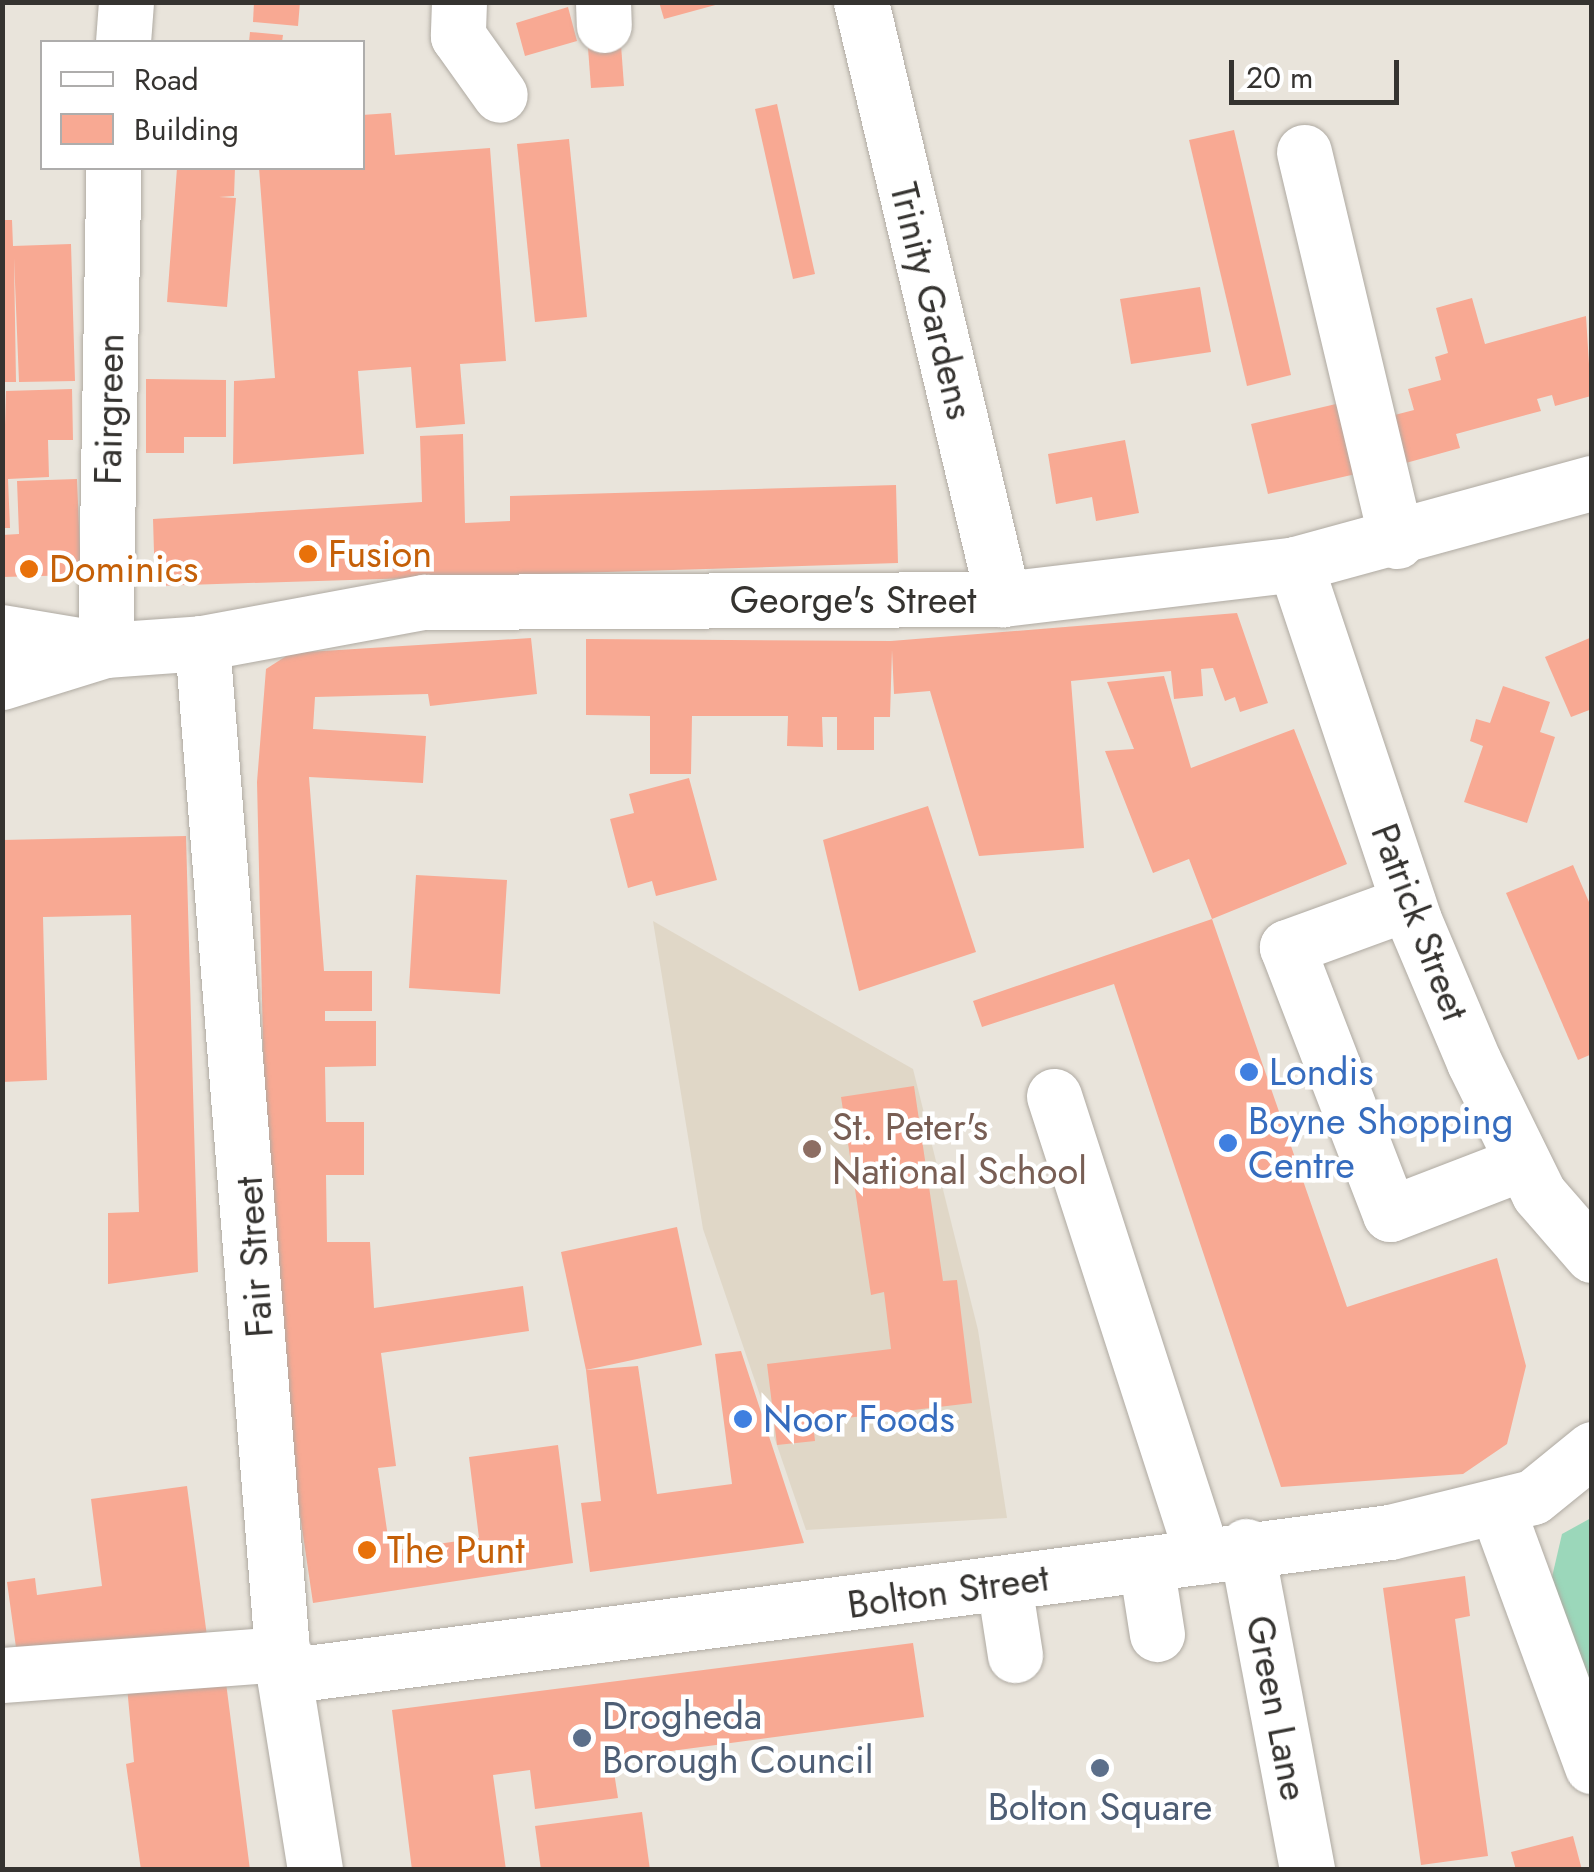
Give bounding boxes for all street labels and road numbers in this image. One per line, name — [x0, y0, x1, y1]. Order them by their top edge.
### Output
street label: Trinity Gardens — [881, 178, 983, 424]
street label: Fairgreen — [85, 333, 133, 485]
street label: George's Street — [730, 577, 976, 623]
street label: Patrick Street — [1362, 817, 1478, 1027]
street label: Fair Street — [226, 1175, 282, 1339]
street label: Bolton Street — [845, 1554, 1051, 1628]
street label: Green Lane — [1237, 1612, 1317, 1804]

